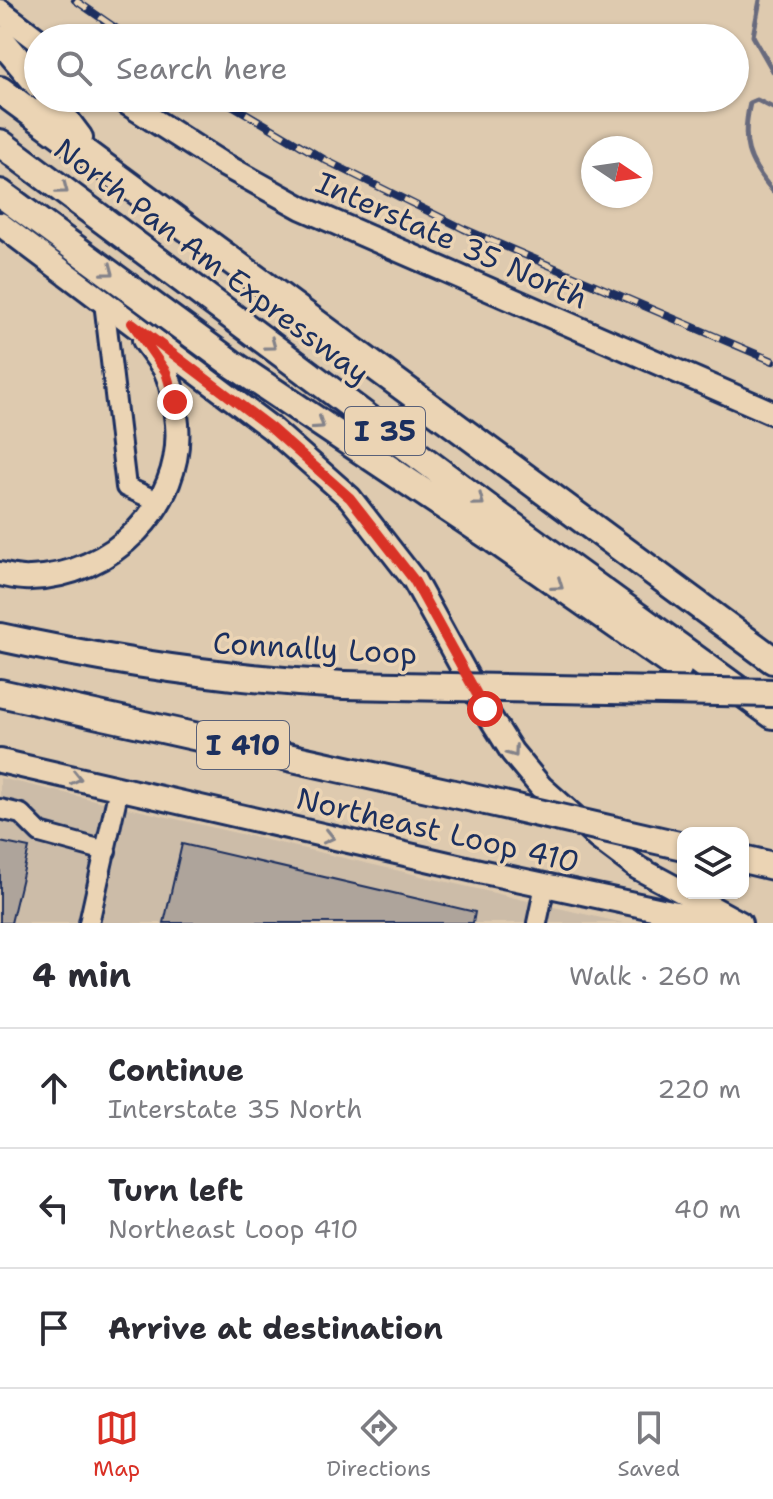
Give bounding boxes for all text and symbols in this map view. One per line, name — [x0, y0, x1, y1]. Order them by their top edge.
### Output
search box — [24, 24, 749, 112]
icon: search — [52, 46, 96, 90]
text: Search here — [116, 48, 287, 89]
street label: North Pan Am Expressway — [46, 129, 378, 393]
north arrow — [581, 136, 653, 208]
street label: Interstate 35 North — [310, 162, 594, 318]
one-way arrow — [54, 180, 68, 194]
one-way arrow — [100, 262, 114, 276]
one-way arrow — [262, 336, 276, 350]
route end — [157, 384, 193, 420]
road number: I 35 — [345, 407, 425, 455]
one-way arrow — [311, 414, 325, 429]
one-way arrow — [470, 491, 485, 506]
one-way arrow — [549, 575, 564, 590]
street label: Connally Loop — [212, 622, 418, 674]
route start — [467, 691, 503, 727]
road number: I 410 — [197, 721, 289, 769]
one-way arrow — [503, 743, 518, 757]
one-way arrow — [69, 769, 82, 786]
street label: Northeast Loop 410 — [293, 778, 583, 882]
map controls — [677, 827, 749, 899]
button: layers — [677, 827, 749, 899]
one-way arrow — [322, 828, 336, 845]
text: 4 min — [32, 952, 131, 998]
text: Walk · 260 m — [569, 958, 741, 993]
text: Continue — [108, 1050, 244, 1091]
icon: ahead — [32, 1066, 76, 1110]
text: 220 m — [657, 1071, 741, 1106]
text: Interstate 35 North — [108, 1091, 362, 1126]
text: Turn left — [108, 1170, 243, 1211]
icon: left — [32, 1186, 76, 1230]
text: 40 m — [674, 1191, 741, 1226]
text: Northeast Loop 410 — [108, 1211, 359, 1246]
icon: arrive — [32, 1306, 76, 1350]
text: Arrive at destination — [108, 1308, 443, 1349]
tab: Map — [93, 1406, 140, 1483]
tab: Directions — [326, 1406, 431, 1483]
tab: Saved — [617, 1406, 680, 1483]

